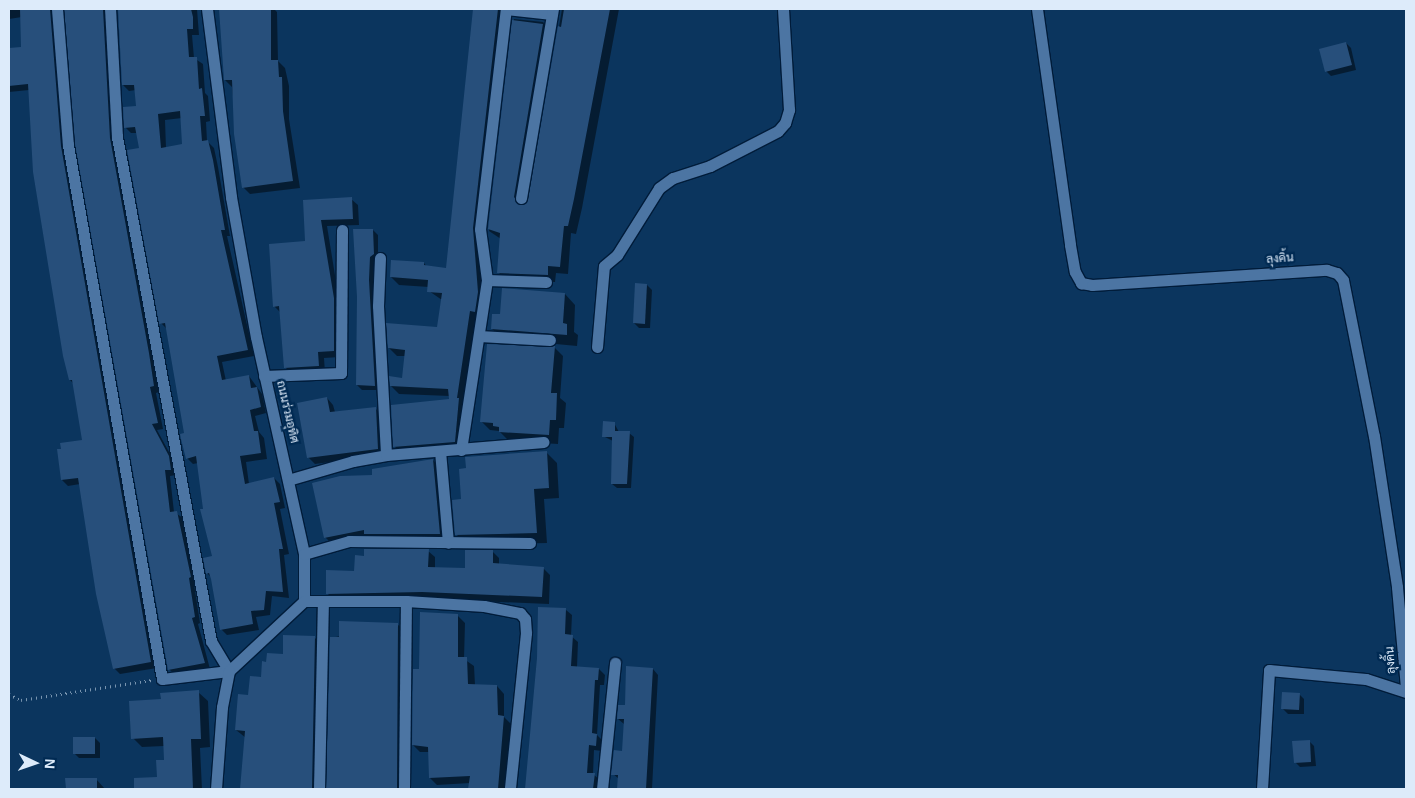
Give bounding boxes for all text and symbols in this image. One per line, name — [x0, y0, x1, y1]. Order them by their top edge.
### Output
street label: ลุงคิ้น — [1266, 251, 1294, 267]
street label: ถนนร่วมอุทิศ — [273, 379, 301, 445]
street label: ลุงคิ้น — [1383, 646, 1399, 674]
north arrow — [10, 738, 60, 788]
text: N — [42, 758, 58, 769]

